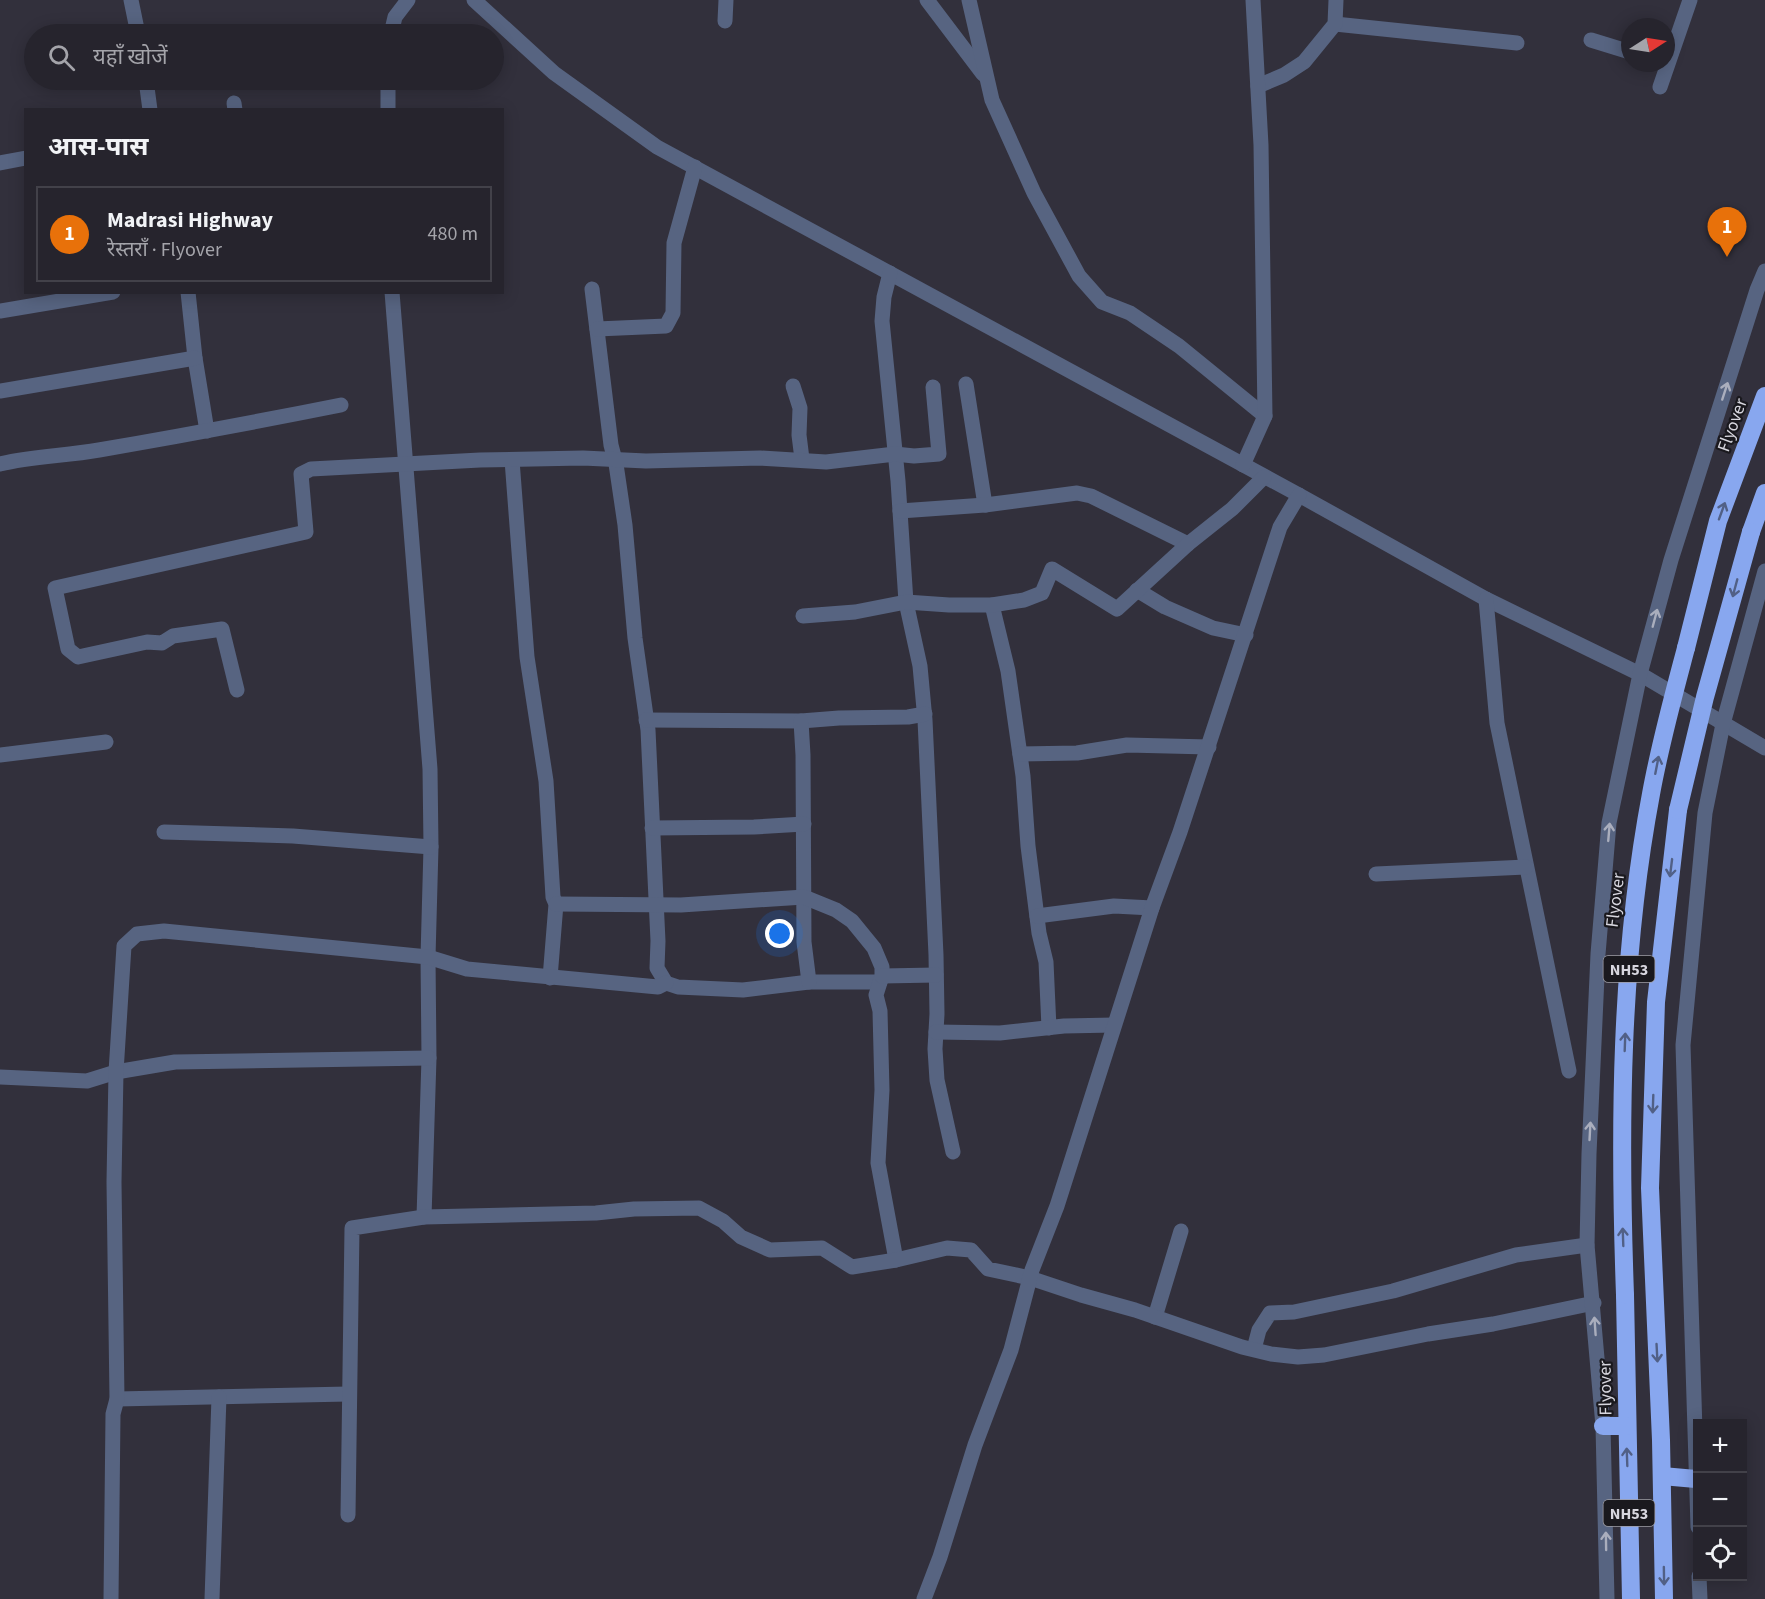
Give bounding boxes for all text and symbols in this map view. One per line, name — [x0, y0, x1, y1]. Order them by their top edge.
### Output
north arrow — [1621, 18, 1675, 72]
search box — [24, 24, 504, 90]
icon: search — [45, 41, 78, 74]
text: यहाँ खोजें — [93, 41, 168, 73]
text: आस-पास — [48, 128, 148, 165]
text: Madrasi Highway — [107, 204, 273, 236]
pin: 1 — [1708, 208, 1746, 257]
text: 1 — [64, 220, 75, 248]
text: 480 m — [428, 220, 478, 248]
text: रेस्तराँ · Flyover — [107, 236, 222, 264]
one-way arrow — [1720, 382, 1731, 401]
street label: Flyover — [1711, 394, 1754, 455]
one-way arrow — [1718, 502, 1729, 520]
one-way arrow — [1729, 578, 1741, 597]
one-way arrow — [1650, 609, 1661, 628]
one-way arrow — [1652, 756, 1663, 775]
one-way arrow — [1604, 823, 1615, 842]
one-way arrow — [1666, 857, 1677, 877]
street label: Flyover — [1600, 870, 1631, 929]
your location — [765, 919, 794, 948]
road number: NH53 — [1604, 956, 1654, 982]
one-way arrow — [1619, 1032, 1631, 1052]
one-way arrow — [1647, 1093, 1658, 1113]
one-way arrow — [1584, 1122, 1595, 1142]
one-way arrow — [1617, 1227, 1628, 1247]
one-way arrow — [1589, 1316, 1600, 1336]
one-way arrow — [1652, 1343, 1663, 1363]
street label: Flyover — [1593, 1360, 1618, 1416]
map controls — [1693, 1419, 1747, 1581]
button: + — [1693, 1419, 1747, 1473]
one-way arrow — [1622, 1447, 1633, 1467]
button: − — [1693, 1473, 1747, 1527]
road number: NH53 — [1604, 1500, 1654, 1526]
button: locate — [1693, 1527, 1747, 1581]
one-way arrow — [1600, 1531, 1611, 1551]
one-way arrow — [1658, 1566, 1670, 1586]

